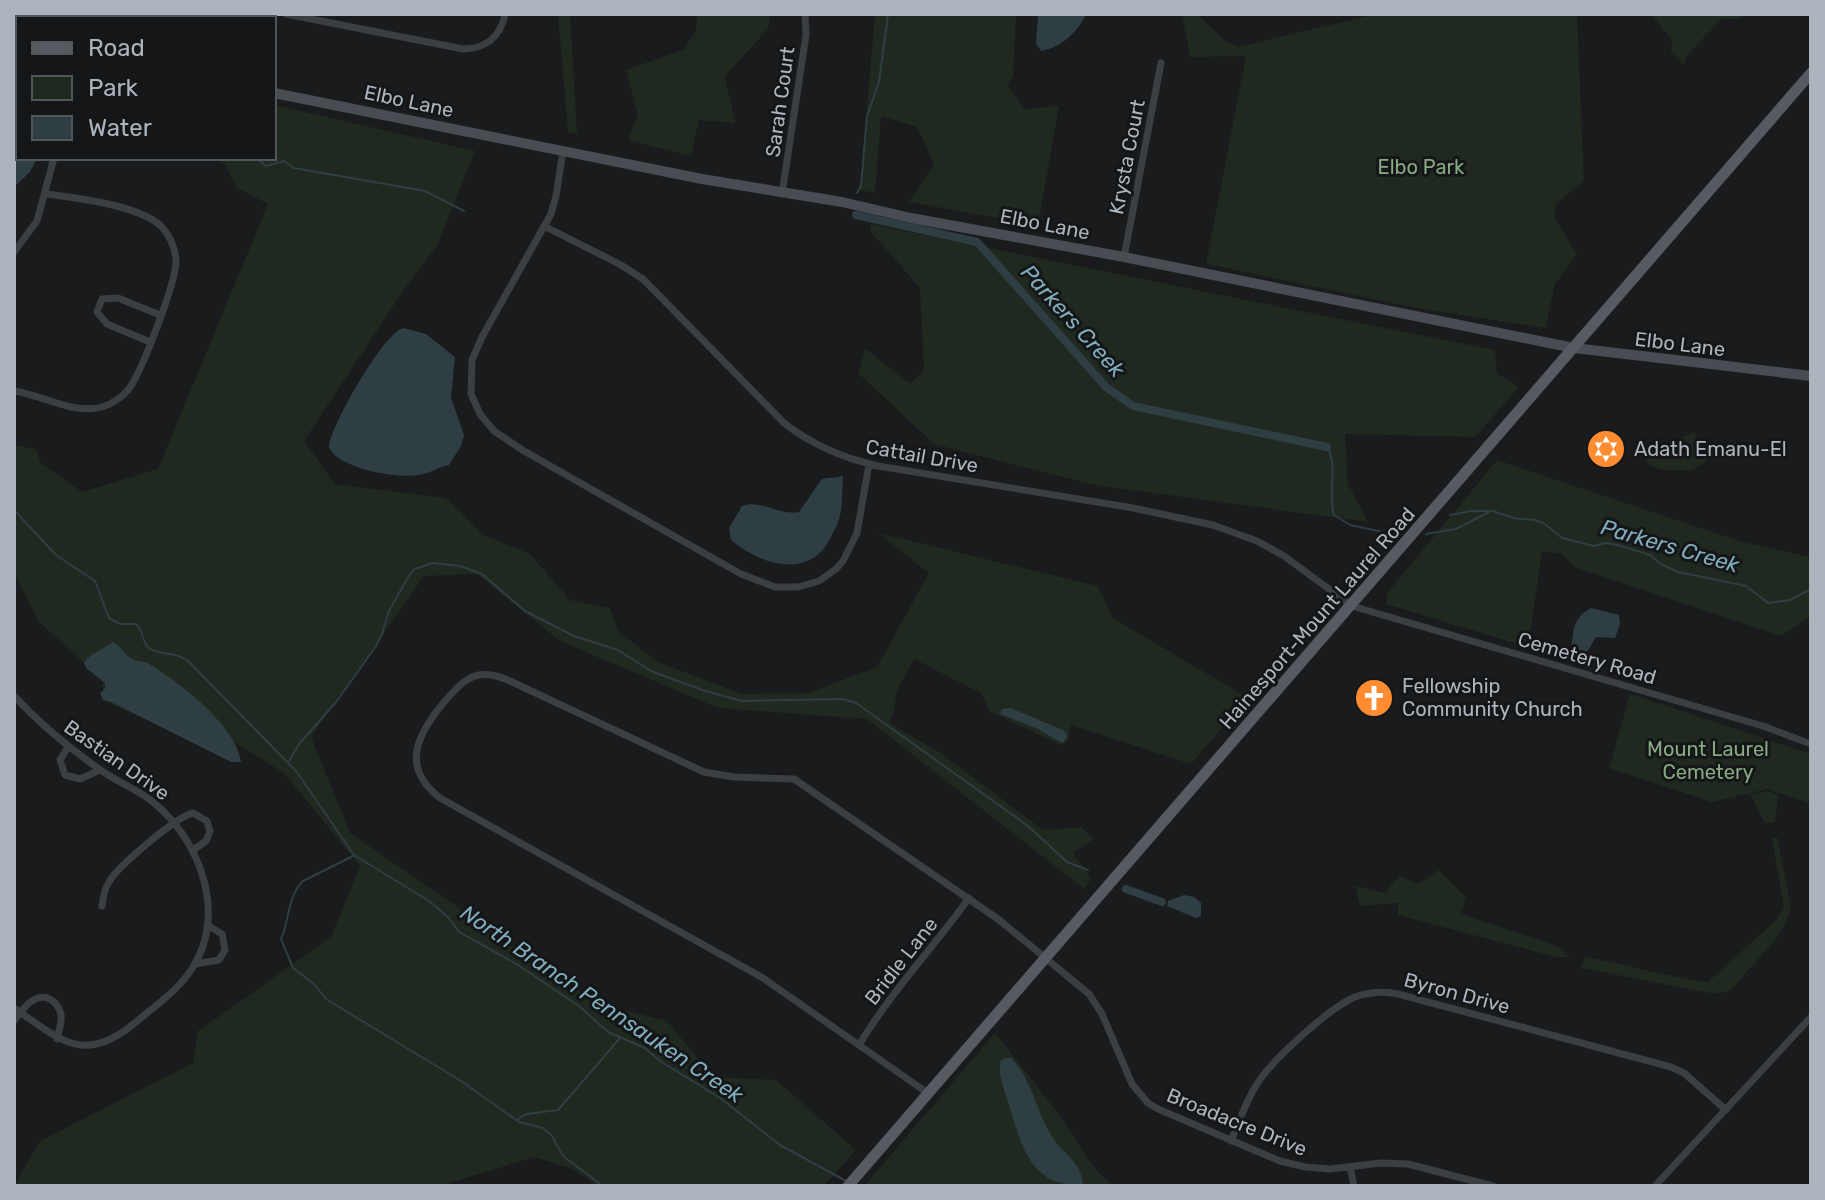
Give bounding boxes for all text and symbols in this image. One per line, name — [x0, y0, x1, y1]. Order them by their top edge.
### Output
legend — [16, 16, 276, 160]
text: Road — [88, 34, 145, 62]
street label: Sarah Court — [760, 45, 800, 159]
text: Park — [88, 74, 139, 102]
street label: Elbo Lane — [362, 80, 456, 122]
street label: Krysta Court — [1104, 97, 1150, 217]
text: Water — [88, 114, 152, 142]
park label: Elbo Park — [1378, 155, 1465, 179]
street label: Elbo Lane — [998, 204, 1092, 244]
water label: Parkers Creek — [1015, 259, 1131, 383]
street label: Elbo Lane — [1633, 327, 1727, 361]
synagogue icon: Adath Emanu-El — [1585, 428, 1627, 470]
street label: Cattail Drive — [864, 434, 980, 478]
place label: Adath Emanu-El — [1634, 437, 1787, 461]
street label: Hainesport-Mount Laurel Road — [1214, 502, 1420, 734]
water label: Parkers Creek — [1598, 513, 1743, 579]
street label: Cemetery Road — [1515, 627, 1659, 689]
place label: Fellowship Community Church — [1402, 674, 1583, 721]
church icon: Fellowship Community Church — [1353, 677, 1395, 719]
street label: Bastian Drive — [60, 715, 174, 805]
park label: Mount Laurel Cemetery — [1647, 737, 1769, 784]
water label: North Branch Pennsauken Creek — [455, 899, 749, 1109]
street label: Bridle Lane — [859, 913, 943, 1009]
street label: Byron Drive — [1402, 967, 1512, 1019]
street label: Broadacre Drive — [1163, 1083, 1311, 1161]

